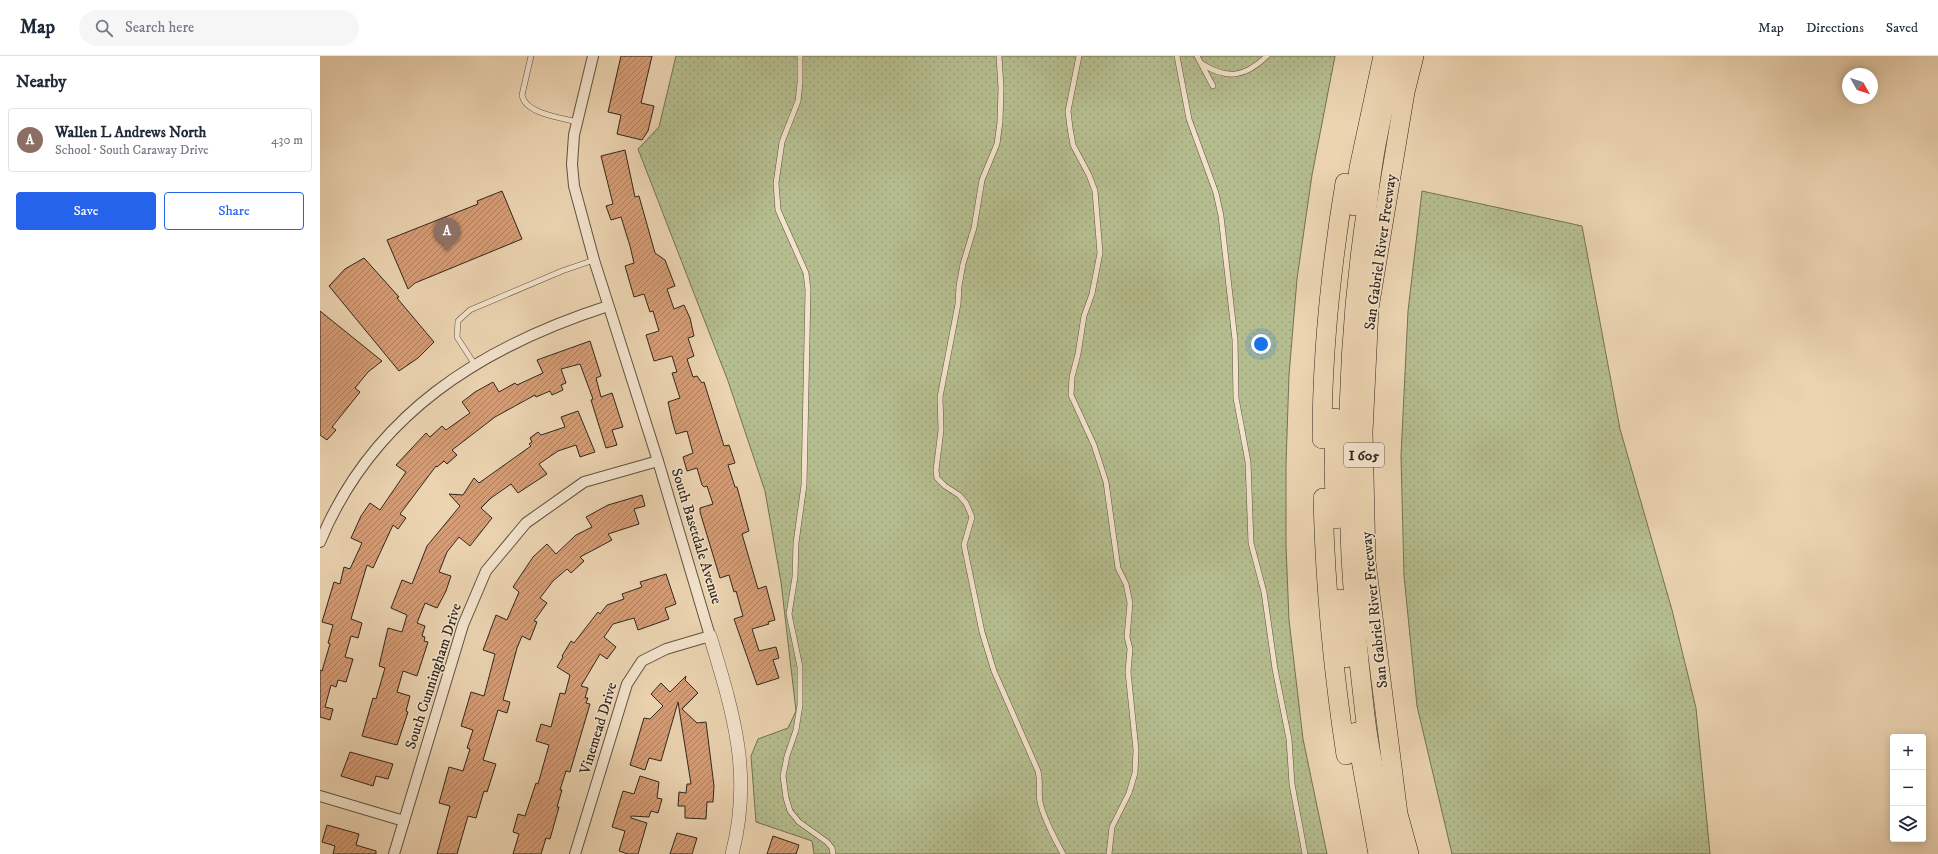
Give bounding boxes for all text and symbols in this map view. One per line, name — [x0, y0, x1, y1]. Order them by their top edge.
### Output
search box — [79, 10, 359, 46]
text: Map — [20, 16, 55, 39]
icon: search — [93, 17, 115, 39]
text: Search here — [125, 18, 194, 37]
text: Map — [1758, 19, 1784, 37]
text: Directions — [1806, 19, 1864, 37]
text: Saved — [1886, 19, 1918, 37]
north arrow — [1842, 68, 1878, 104]
text: Nearby — [16, 71, 66, 93]
text: Wallen L Andrews North — [55, 123, 206, 142]
text: A — [26, 132, 34, 148]
text: 430 m — [271, 132, 303, 148]
text: School · South Caraway Drive — [55, 142, 209, 158]
street label: San Gabriel River Freeway — [1360, 172, 1401, 331]
button: Save — [16, 192, 156, 230]
button: Share — [164, 192, 304, 230]
pin: A — [434, 218, 460, 251]
your location — [1251, 334, 1271, 354]
road number: I 605 — [1344, 443, 1384, 467]
street label: South Basetdale Avenue — [667, 466, 726, 606]
street label: San Gabriel River Freeway — [1357, 530, 1392, 689]
street label: South Cunningham Drive — [401, 601, 466, 752]
street label: Vinemead Drive — [575, 680, 621, 777]
map controls — [1890, 734, 1926, 842]
button: + — [1890, 734, 1926, 770]
button: − — [1890, 770, 1926, 806]
button: layers — [1890, 806, 1926, 842]

